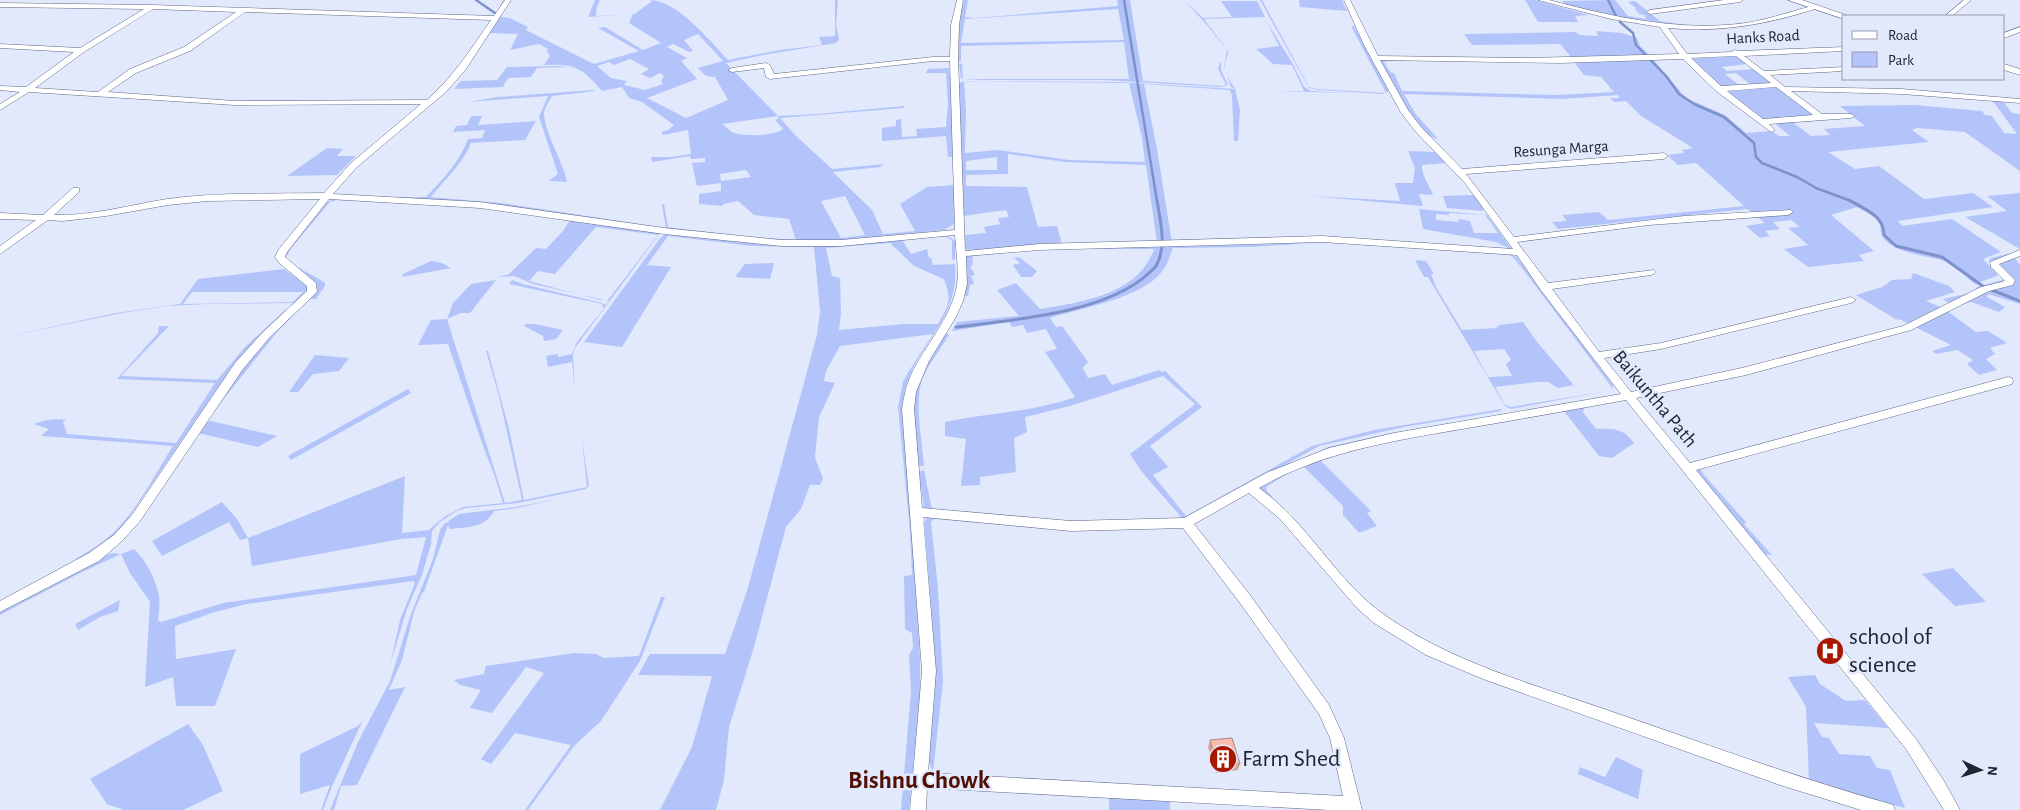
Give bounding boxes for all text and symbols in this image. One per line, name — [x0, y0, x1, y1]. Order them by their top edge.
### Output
legend — [1842, 15, 2005, 80]
street label: Hanks Road — [1726, 27, 1800, 47]
text: Road — [1888, 28, 1918, 43]
text: Park — [1888, 53, 1914, 68]
street label: Resunga Marga — [1513, 138, 1609, 160]
street label: Baikuntha Path — [1609, 347, 1701, 451]
place label: school of science — [1849, 625, 1933, 677]
hospital icon: school of science — [1815, 636, 1845, 666]
building icon: Farm Shed — [1208, 744, 1238, 774]
north arrow — [1955, 745, 2005, 795]
place label: Farm Shed — [1242, 747, 1341, 771]
text: N — [1985, 765, 1999, 776]
district label: Bishnu Chowk — [848, 768, 991, 793]

